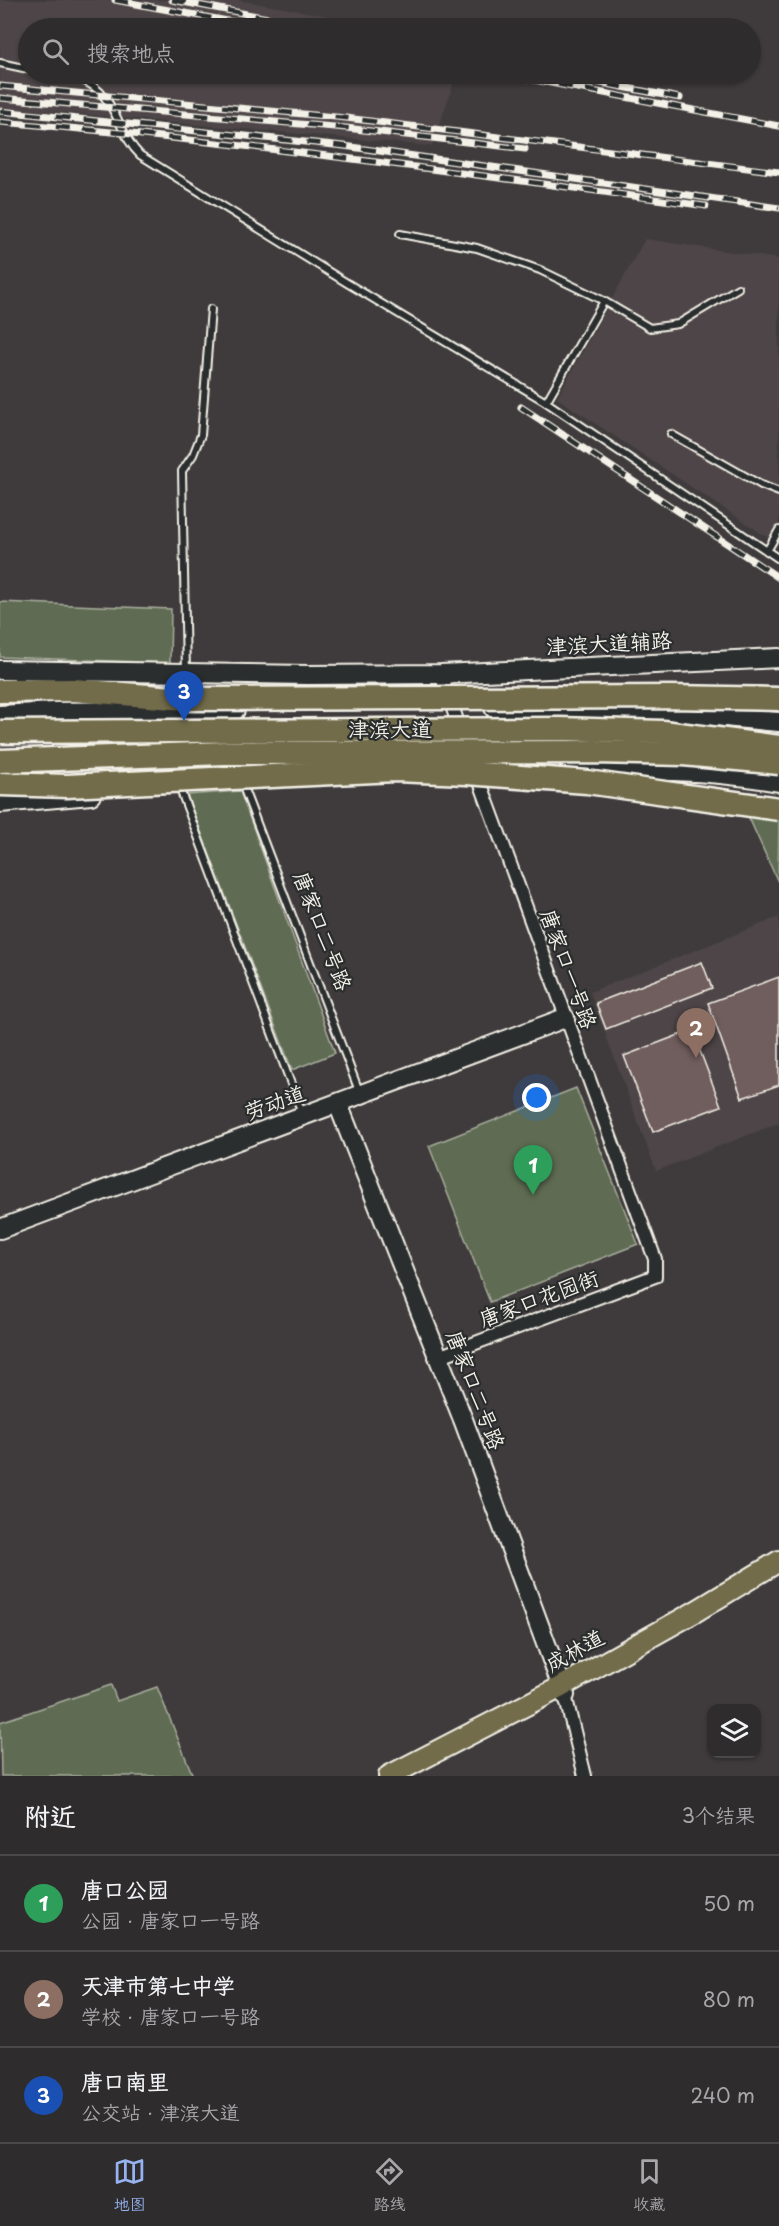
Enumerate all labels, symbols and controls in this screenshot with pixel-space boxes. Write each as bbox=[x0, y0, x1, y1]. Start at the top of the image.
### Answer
search box bbox=[18, 18, 761, 84]
icon: search bbox=[39, 35, 72, 68]
text: 搜索地点 bbox=[87, 35, 175, 68]
street label: 津滨大道辅路 bbox=[545, 623, 673, 661]
pin: 3 bbox=[164, 672, 204, 721]
street label: 津滨大道 bbox=[348, 712, 432, 744]
street label: 唐家口二号路 bbox=[286, 866, 361, 995]
street label: 唐家口一号路 bbox=[533, 904, 606, 1033]
pin: 2 bbox=[676, 1008, 716, 1058]
street label: 劳动道 bbox=[239, 1075, 309, 1127]
your location bbox=[522, 1083, 551, 1112]
pin: 1 bbox=[514, 1146, 552, 1195]
street label: 唐家口花园街 bbox=[474, 1261, 603, 1334]
street label: 唐家口二号路 bbox=[439, 1325, 514, 1454]
street label: 成林道 bbox=[539, 1620, 609, 1679]
map controls bbox=[707, 1704, 761, 1758]
button: layers bbox=[707, 1704, 761, 1758]
text: 附近 bbox=[24, 1796, 76, 1835]
text: 3个结果 bbox=[682, 1800, 755, 1830]
text: 唐口公园 bbox=[81, 1872, 169, 1905]
text: 1 bbox=[39, 1888, 48, 1918]
text: 50 m bbox=[703, 1888, 755, 1918]
text: 公园 · 唐家口一号路 bbox=[81, 1905, 260, 1935]
text: 天津市第七中学 bbox=[81, 1968, 235, 2001]
text: 2 bbox=[36, 1984, 51, 2014]
text: 80 m bbox=[703, 1984, 755, 2014]
text: 学校 · 唐家口一号路 bbox=[81, 2001, 260, 2031]
text: 唐口南里 bbox=[81, 2064, 169, 2097]
text: 3 bbox=[37, 2080, 50, 2110]
text: 240 m bbox=[690, 2080, 755, 2110]
text: 公交站 · 津滨大道 bbox=[81, 2097, 240, 2127]
tab: 地图 bbox=[113, 2155, 146, 2215]
tab: 路线 bbox=[373, 2155, 406, 2215]
tab: 收藏 bbox=[633, 2155, 666, 2215]

